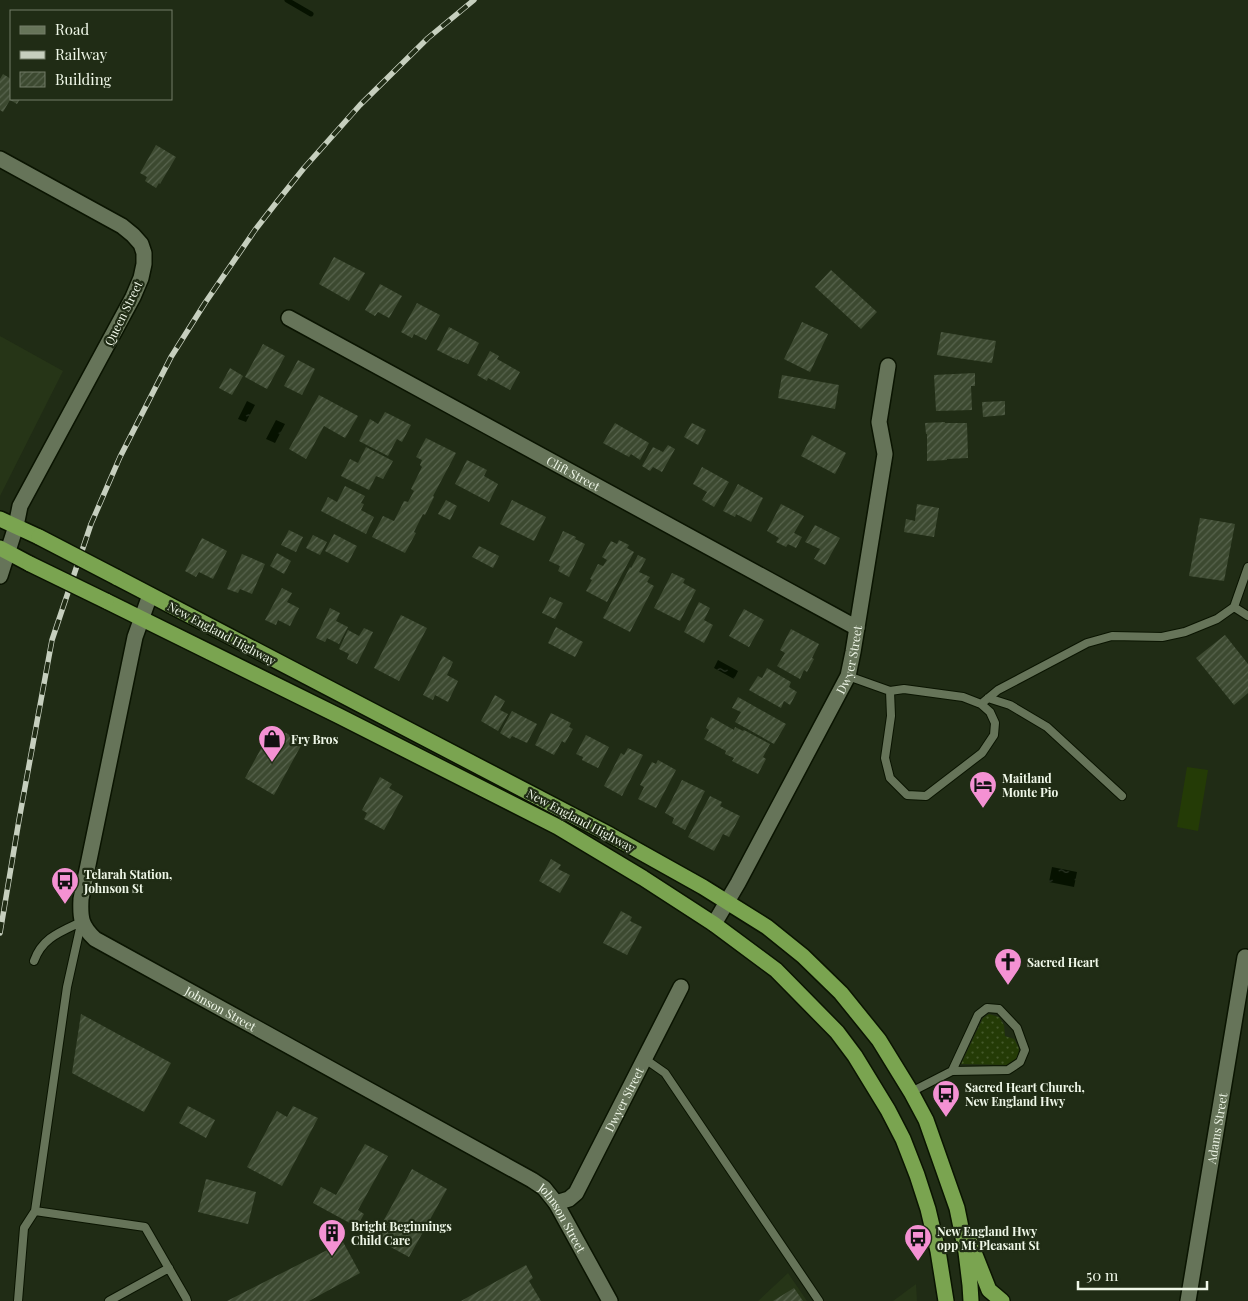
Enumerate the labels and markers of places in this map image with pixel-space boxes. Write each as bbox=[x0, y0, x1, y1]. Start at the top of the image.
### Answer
shop icon: Fry Bros bbox=[257, 724, 287, 763]
place label: Fry Bros bbox=[291, 731, 339, 747]
hotel icon: Maitland Monte Pio bbox=[968, 770, 998, 809]
place label: Maitland Monte Pio bbox=[1002, 770, 1059, 800]
bus stop icon: Telarah Station, Johnson St bbox=[50, 866, 80, 905]
place label: Telarah Station, Johnson St bbox=[83, 866, 172, 896]
church icon: Sacred Heart bbox=[993, 947, 1023, 986]
place label: Sacred Heart bbox=[1027, 954, 1100, 970]
bus stop icon: Sacred Heart Church, New England Hwy bbox=[931, 1079, 961, 1118]
place label: Sacred Heart Church, New England Hwy bbox=[965, 1079, 1085, 1109]
building icon: Bright Beginnings Child Care bbox=[317, 1218, 347, 1257]
place label: Bright Beginnings Child Care bbox=[351, 1218, 452, 1248]
bus stop icon: New England Hwy opp Mt Pleasant St bbox=[903, 1223, 933, 1262]
place label: New England Hwy opp Mt Pleasant St bbox=[937, 1223, 1040, 1253]

